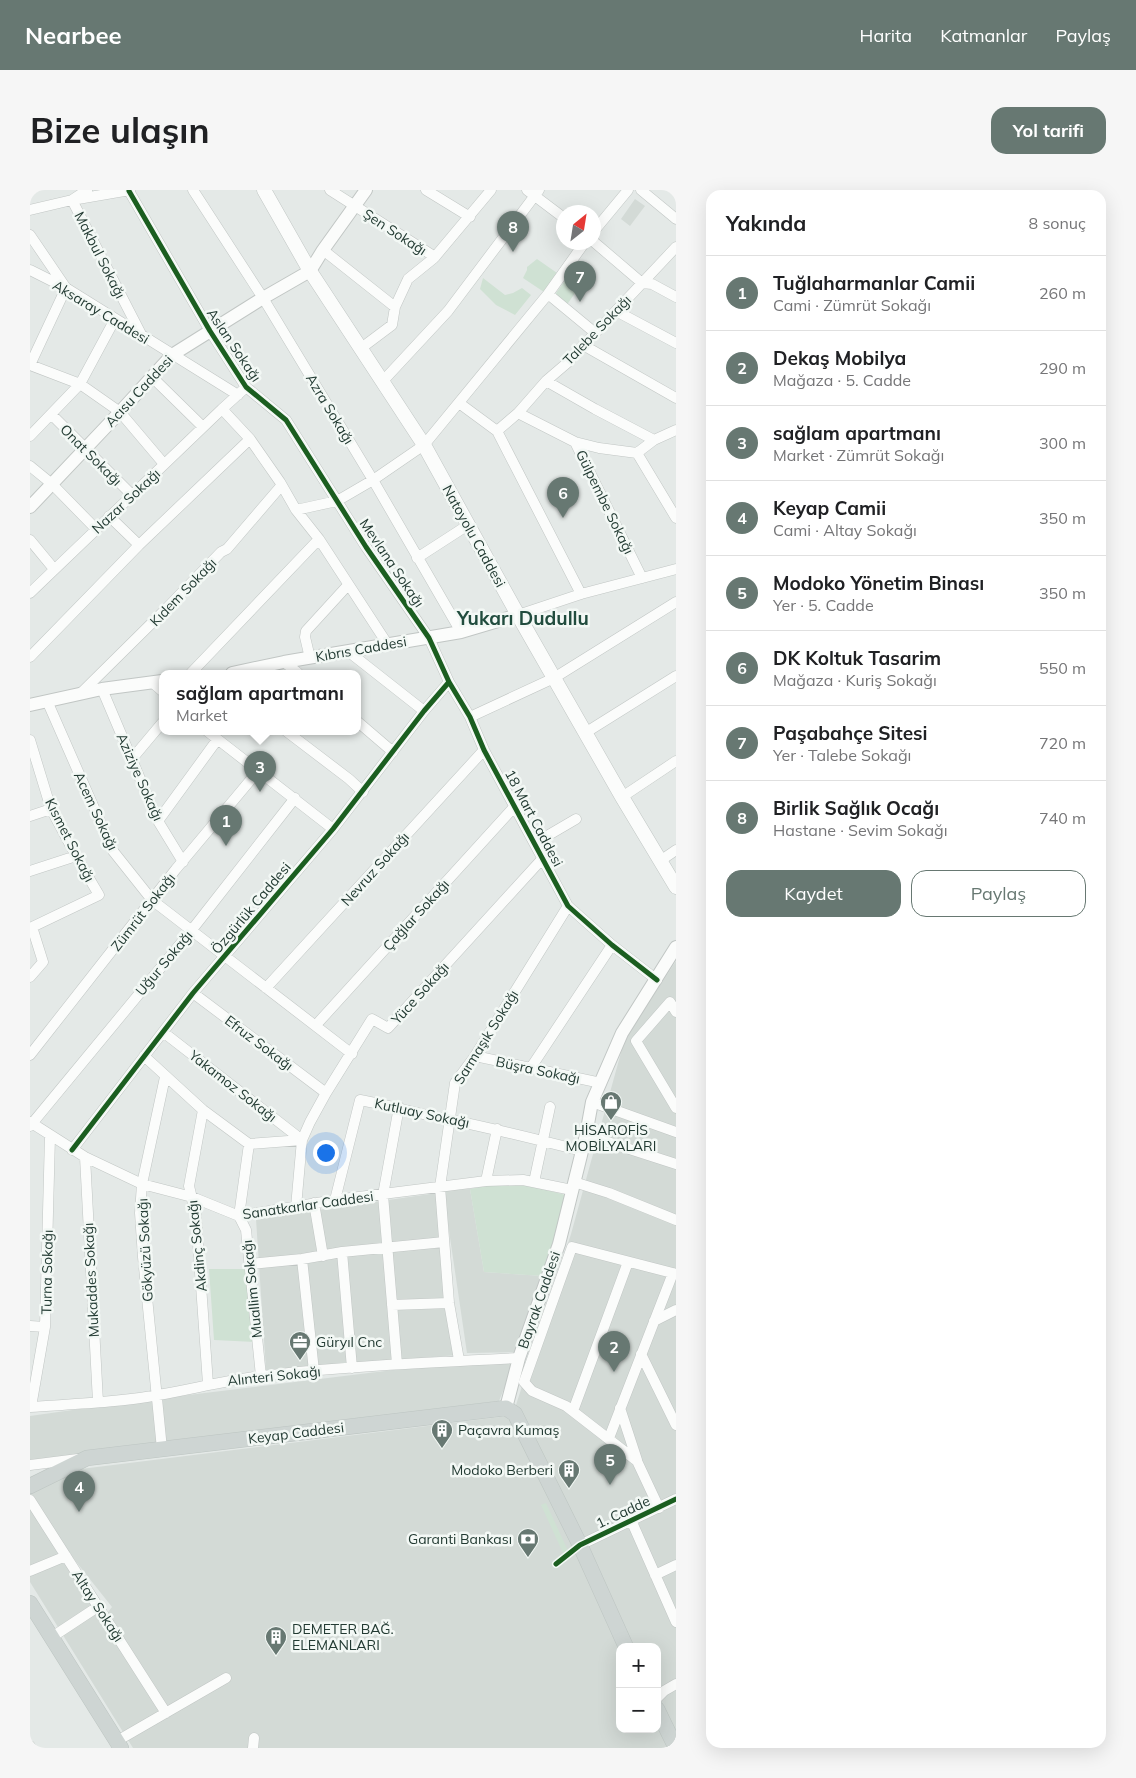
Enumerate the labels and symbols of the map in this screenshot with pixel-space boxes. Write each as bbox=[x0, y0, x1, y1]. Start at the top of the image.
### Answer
street label: Şen Sokağı bbox=[360, 205, 430, 259]
north arrow bbox=[556, 205, 601, 250]
street label: Makbul Sokağı bbox=[70, 209, 130, 301]
pin: 8 bbox=[497, 211, 529, 252]
pin: 7 bbox=[564, 261, 596, 302]
street label: Aksaray Caddesi bbox=[49, 276, 153, 348]
street label: Talebe Sokağı bbox=[559, 291, 635, 369]
street label: Aslan Sokağı bbox=[203, 305, 265, 385]
street label: Acısu Caddesi bbox=[101, 351, 177, 431]
street label: Azra Sokağı bbox=[302, 371, 358, 447]
street label: Onat Sokağı bbox=[56, 420, 126, 490]
street label: Gülpembe Sokağı bbox=[572, 447, 638, 557]
street label: Nazar Sokağı bbox=[88, 465, 164, 537]
pin: 6 bbox=[547, 477, 579, 518]
street label: Natoyolu Caddesi bbox=[438, 482, 510, 590]
street label: Mevlana Sokağı bbox=[356, 515, 428, 611]
street label: Kıdem Sokağı bbox=[146, 554, 220, 630]
district label: Yukarı Dudullu bbox=[456, 606, 589, 630]
street label: Kıbrıs Caddesi bbox=[314, 632, 408, 666]
street label: Aziziye Sokağı bbox=[113, 730, 167, 824]
pin: 3 bbox=[244, 751, 276, 792]
street label: 18 Mart Caddesi bbox=[501, 766, 567, 870]
street label: Acem Sokağı bbox=[70, 769, 122, 853]
street label: Kısmet Sokağı bbox=[41, 795, 99, 885]
pin: 1 bbox=[210, 805, 242, 846]
street label: Nevruz Sokağı bbox=[337, 828, 413, 910]
street label: Özgürlük Caddesi bbox=[207, 858, 295, 958]
street label: Zümrüt Sokağı bbox=[107, 869, 179, 955]
street label: Çağlar Sokağı bbox=[379, 875, 453, 955]
street label: Uğur Sokağı bbox=[132, 927, 196, 999]
street label: Yüce Sokağı bbox=[387, 958, 453, 1029]
street label: Sarmaşık Sokağı bbox=[450, 986, 522, 1088]
street label: Efruz Sokağı bbox=[221, 1011, 297, 1075]
street label: Yakamoz Sokağı bbox=[185, 1046, 281, 1126]
street label: Büşra Sokağı bbox=[494, 1052, 582, 1088]
shop icon: HİSAROFİS MOBİLYALARI bbox=[599, 1090, 623, 1121]
street label: Kutluay Sokağı bbox=[373, 1094, 471, 1132]
place label: HİSAROFİS MOBİLYALARI bbox=[566, 1121, 656, 1155]
your location bbox=[313, 1140, 339, 1166]
street label: Sanatkarlar Caddesi bbox=[241, 1187, 375, 1223]
street label: Gökyüzü Sokağı bbox=[133, 1198, 157, 1302]
street label: Akdinç Sokağı bbox=[183, 1199, 211, 1293]
street label: Mukaddes Sokağı bbox=[79, 1222, 103, 1338]
street label: Turna Sokağı bbox=[37, 1229, 57, 1315]
street label: Muallim Sokağı bbox=[238, 1239, 266, 1339]
street label: Bayrak Caddesi bbox=[514, 1249, 564, 1351]
office icon: Güryıl Cnc bbox=[288, 1330, 312, 1361]
pin: 2 bbox=[598, 1331, 630, 1372]
place label: Güryıl Cnc bbox=[316, 1333, 382, 1351]
street label: Alınteri Sokağı bbox=[226, 1362, 322, 1390]
street label: Keyap Caddesi bbox=[247, 1418, 345, 1448]
building icon: Paçavra Kumaş bbox=[430, 1418, 454, 1449]
place label: Paçavra Kumaş bbox=[458, 1421, 559, 1439]
pin: 5 bbox=[594, 1444, 626, 1485]
building icon: Modoko Berberi bbox=[557, 1458, 581, 1489]
place label: Modoko Berberi bbox=[451, 1461, 553, 1479]
pin: 4 bbox=[63, 1471, 95, 1512]
street label: 1. Cadde bbox=[593, 1492, 653, 1532]
bank icon: Garanti Bankası bbox=[516, 1527, 540, 1558]
place label: Garanti Bankası bbox=[408, 1530, 512, 1548]
street label: Altay Sokağı bbox=[68, 1567, 128, 1645]
place label: DEMETER BAĞ. ELEMANLARI bbox=[292, 1620, 394, 1654]
building icon: DEMETER BAĞ. ELEMANLARI bbox=[264, 1625, 288, 1656]

